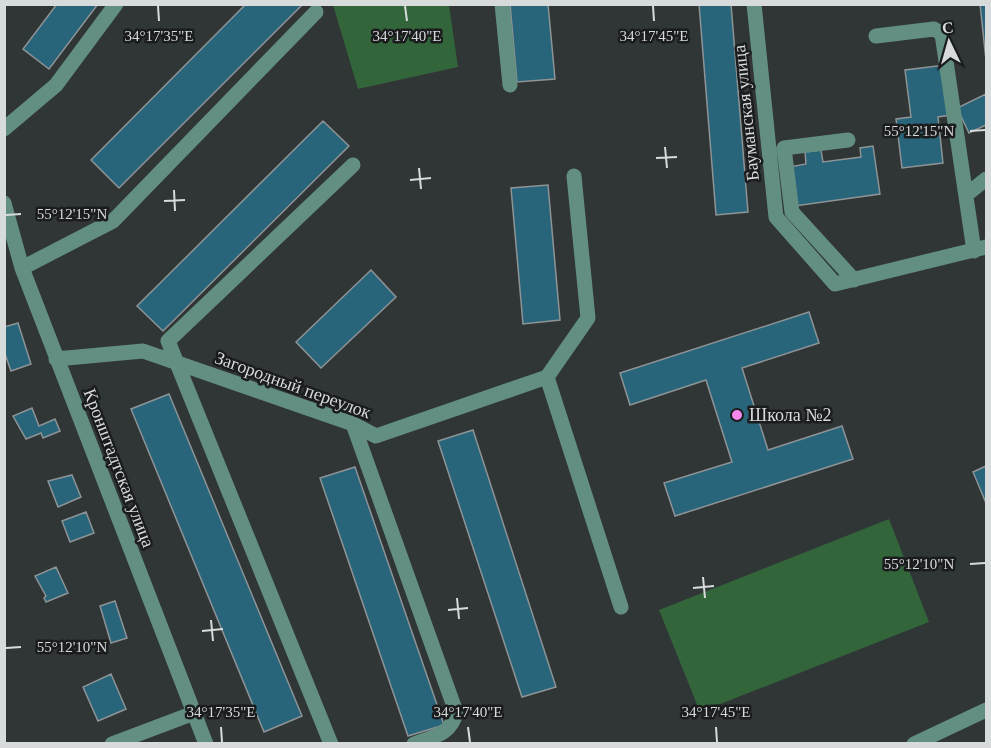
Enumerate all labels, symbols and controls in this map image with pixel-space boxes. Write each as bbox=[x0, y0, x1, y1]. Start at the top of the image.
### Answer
north arrow bbox=[919, 12, 979, 72]
text: С bbox=[941, 19, 954, 37]
text: 34°17'35"E bbox=[125, 28, 194, 44]
text: 34°17'40"E bbox=[373, 28, 442, 44]
text: 34°17'45"E bbox=[620, 28, 689, 44]
street label: Бауманская улица bbox=[729, 44, 763, 182]
text: 55°12'15"N bbox=[884, 123, 954, 139]
text: 55°12'15"N bbox=[37, 206, 107, 222]
street label: Загородный переулок bbox=[212, 347, 374, 423]
street label: Кронштадтская улица bbox=[79, 386, 159, 550]
place label: Школа №2 bbox=[749, 405, 831, 425]
marker: Школа №2 bbox=[730, 408, 744, 422]
text: 55°12'10"N bbox=[884, 556, 954, 572]
text: 55°12'10"N bbox=[37, 639, 107, 655]
text: 34°17'35"E bbox=[187, 704, 256, 720]
text: 34°17'40"E bbox=[434, 704, 503, 720]
text: 34°17'45"E bbox=[682, 704, 751, 720]

